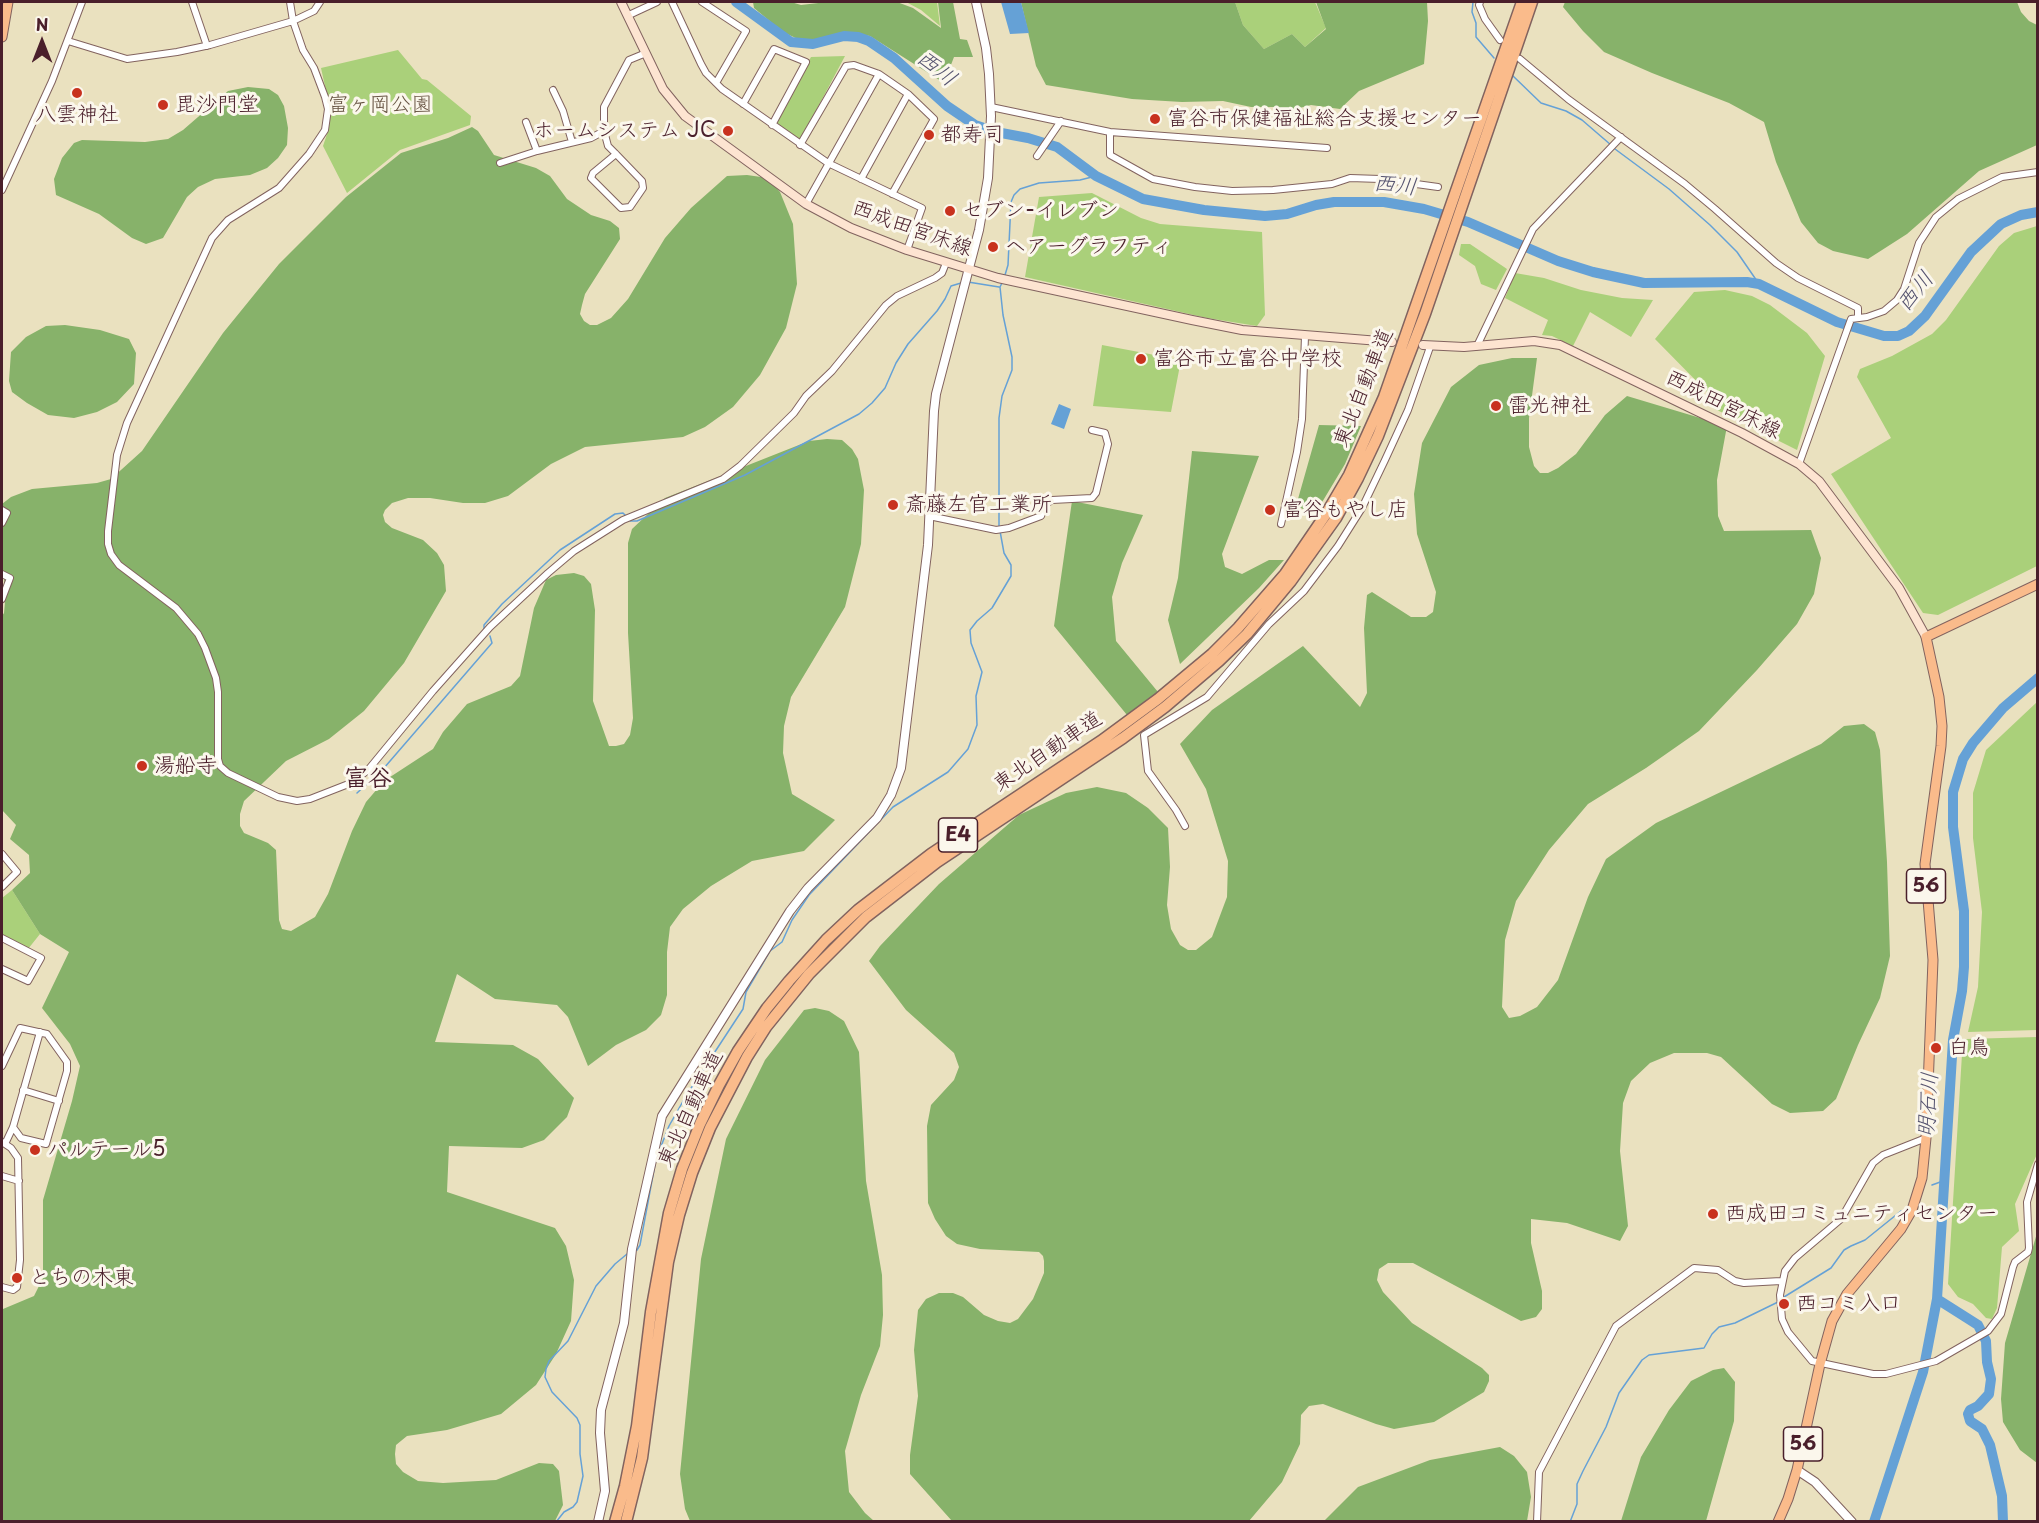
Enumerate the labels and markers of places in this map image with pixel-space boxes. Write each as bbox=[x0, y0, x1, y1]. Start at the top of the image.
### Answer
marker: 八雲神社 bbox=[70, 86, 84, 100]
place label: 毘沙門堂 bbox=[175, 92, 259, 118]
marker: 毘沙門堂 bbox=[156, 98, 170, 112]
place label: 八雲神社 bbox=[35, 102, 119, 128]
place label: 富谷市保健福祉総合支援センター bbox=[1167, 106, 1482, 132]
marker: 富谷市保健福祉総合支援センター bbox=[1148, 112, 1162, 126]
place label: ホームシステム JC bbox=[533, 118, 716, 144]
place label: 都寿司 bbox=[941, 122, 1004, 148]
marker: ホームシステム JC bbox=[721, 124, 735, 138]
marker: 都寿司 bbox=[922, 128, 936, 142]
place label: セブン-イレブン bbox=[962, 198, 1119, 224]
marker: セブン-イレブン bbox=[943, 204, 957, 218]
place label: ヘアーグラフティ bbox=[1005, 234, 1172, 260]
marker: ヘアーグラフティ bbox=[986, 240, 1000, 254]
place label: 富谷市立富谷中学校 bbox=[1153, 346, 1342, 372]
marker: 富谷市立富谷中学校 bbox=[1134, 352, 1148, 366]
place label: 雷光神社 bbox=[1508, 393, 1592, 419]
marker: 雷光神社 bbox=[1489, 399, 1503, 413]
place label: 斎藤左官工業所 bbox=[905, 492, 1052, 518]
place label: 富谷もやし店 bbox=[1282, 497, 1408, 523]
marker: 斎藤左官工業所 bbox=[886, 498, 900, 512]
marker: 富谷もやし店 bbox=[1263, 503, 1277, 517]
place label: 湯船寺 bbox=[154, 753, 217, 779]
marker: 湯船寺 bbox=[135, 759, 149, 773]
place label: 白鳥 bbox=[1948, 1035, 1990, 1061]
marker: 白鳥 bbox=[1929, 1041, 1943, 1055]
place label: パルテール5 bbox=[47, 1137, 166, 1163]
marker: パルテール5 bbox=[28, 1143, 42, 1157]
place label: 西成田コミュニティセンター bbox=[1725, 1201, 1998, 1227]
marker: 西成田コミュニティセンター bbox=[1706, 1207, 1720, 1221]
place label: とちの木東 bbox=[29, 1265, 134, 1291]
marker: とちの木東 bbox=[10, 1271, 24, 1285]
place label: 西コミ入口 bbox=[1796, 1291, 1901, 1317]
marker: 西コミ入口 bbox=[1777, 1297, 1791, 1311]

